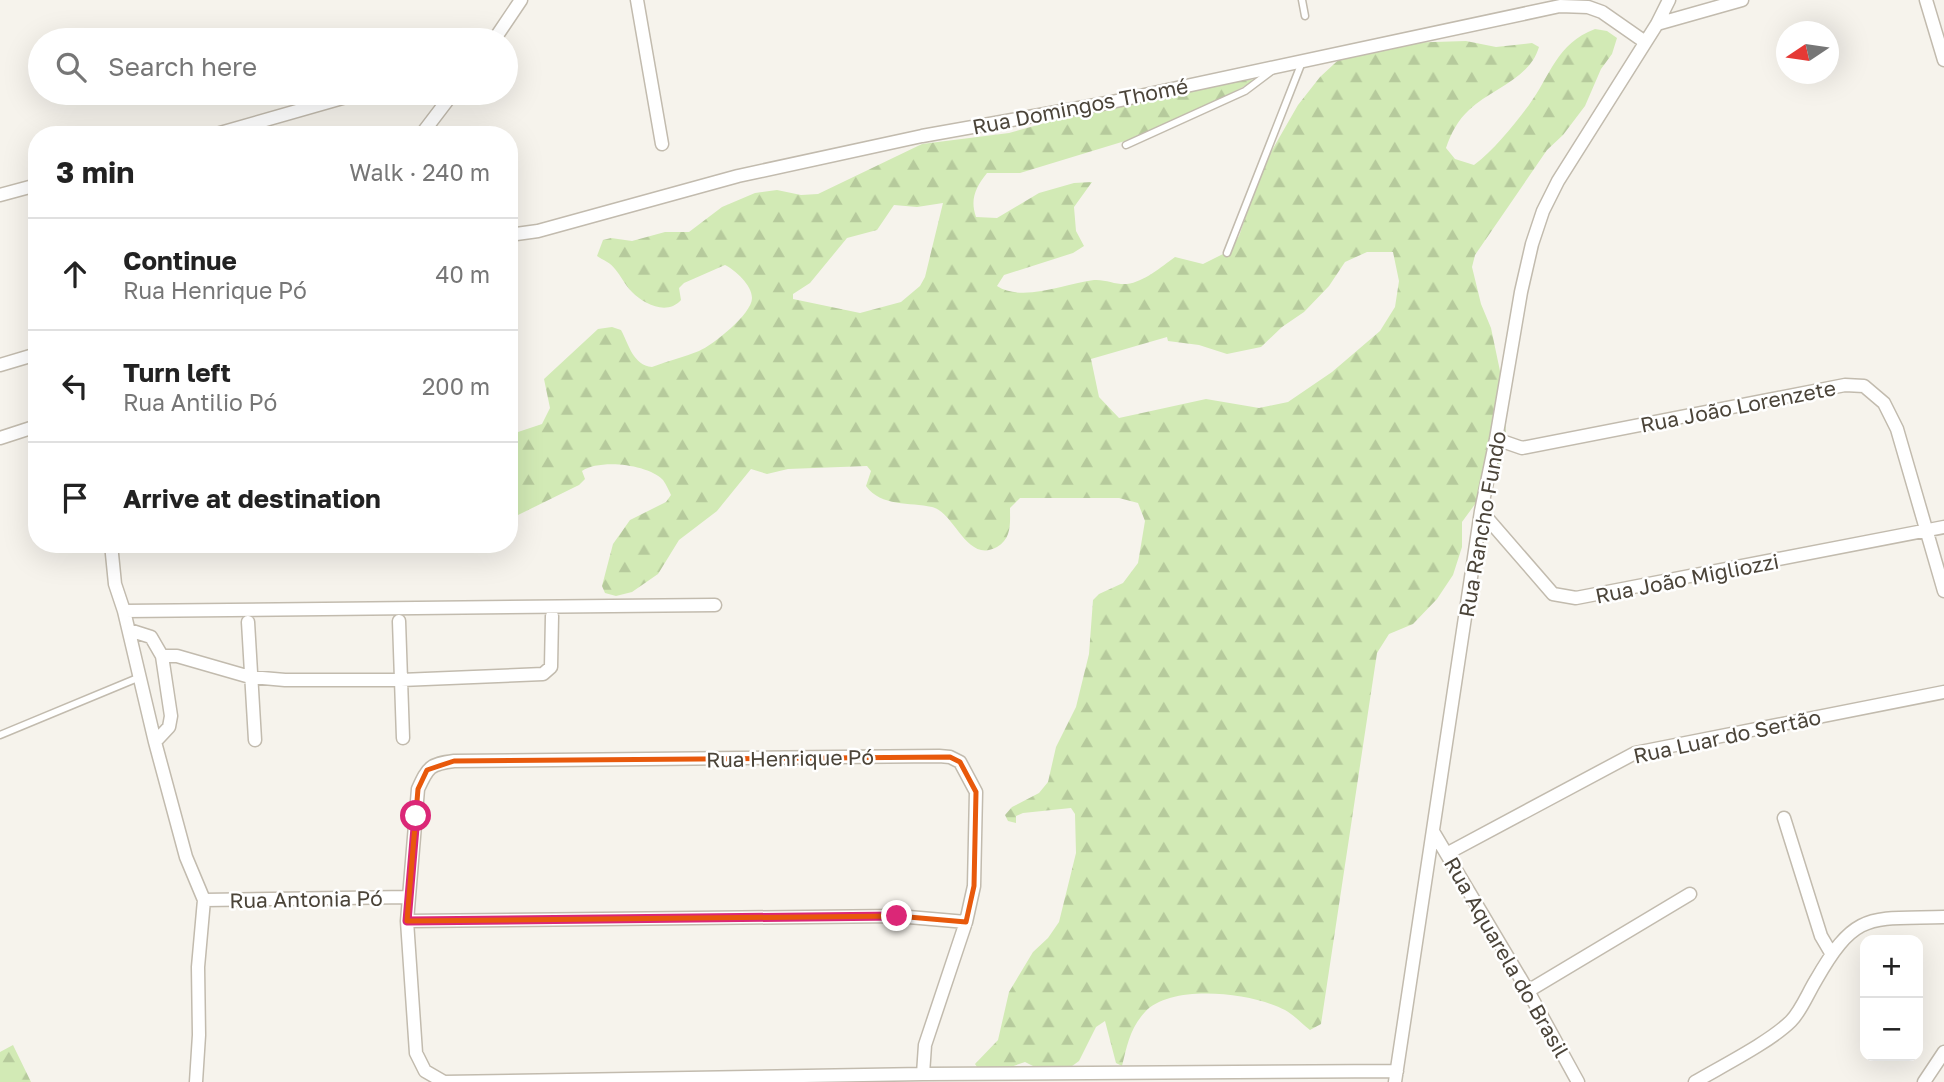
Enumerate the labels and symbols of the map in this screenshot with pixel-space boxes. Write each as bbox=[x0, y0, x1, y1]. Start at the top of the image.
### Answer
north arrow bbox=[1776, 21, 1839, 84]
street label: Rua Domingos Thomé bbox=[970, 72, 1190, 140]
street label: Rua João Lorenzete bbox=[1638, 374, 1838, 438]
street label: Rua Rancho Fundo bbox=[1453, 429, 1511, 619]
street label: Rua João Migliozzi bbox=[1593, 547, 1781, 609]
street label: Rua Luar do Sertão bbox=[1631, 703, 1823, 769]
street label: Rua Henrique Pó bbox=[706, 744, 874, 772]
route start bbox=[400, 800, 431, 831]
street label: Rua Aquarela do Brasil bbox=[1439, 852, 1575, 1062]
street label: Rua Antonia Pó bbox=[229, 885, 383, 913]
route end bbox=[881, 900, 912, 931]

